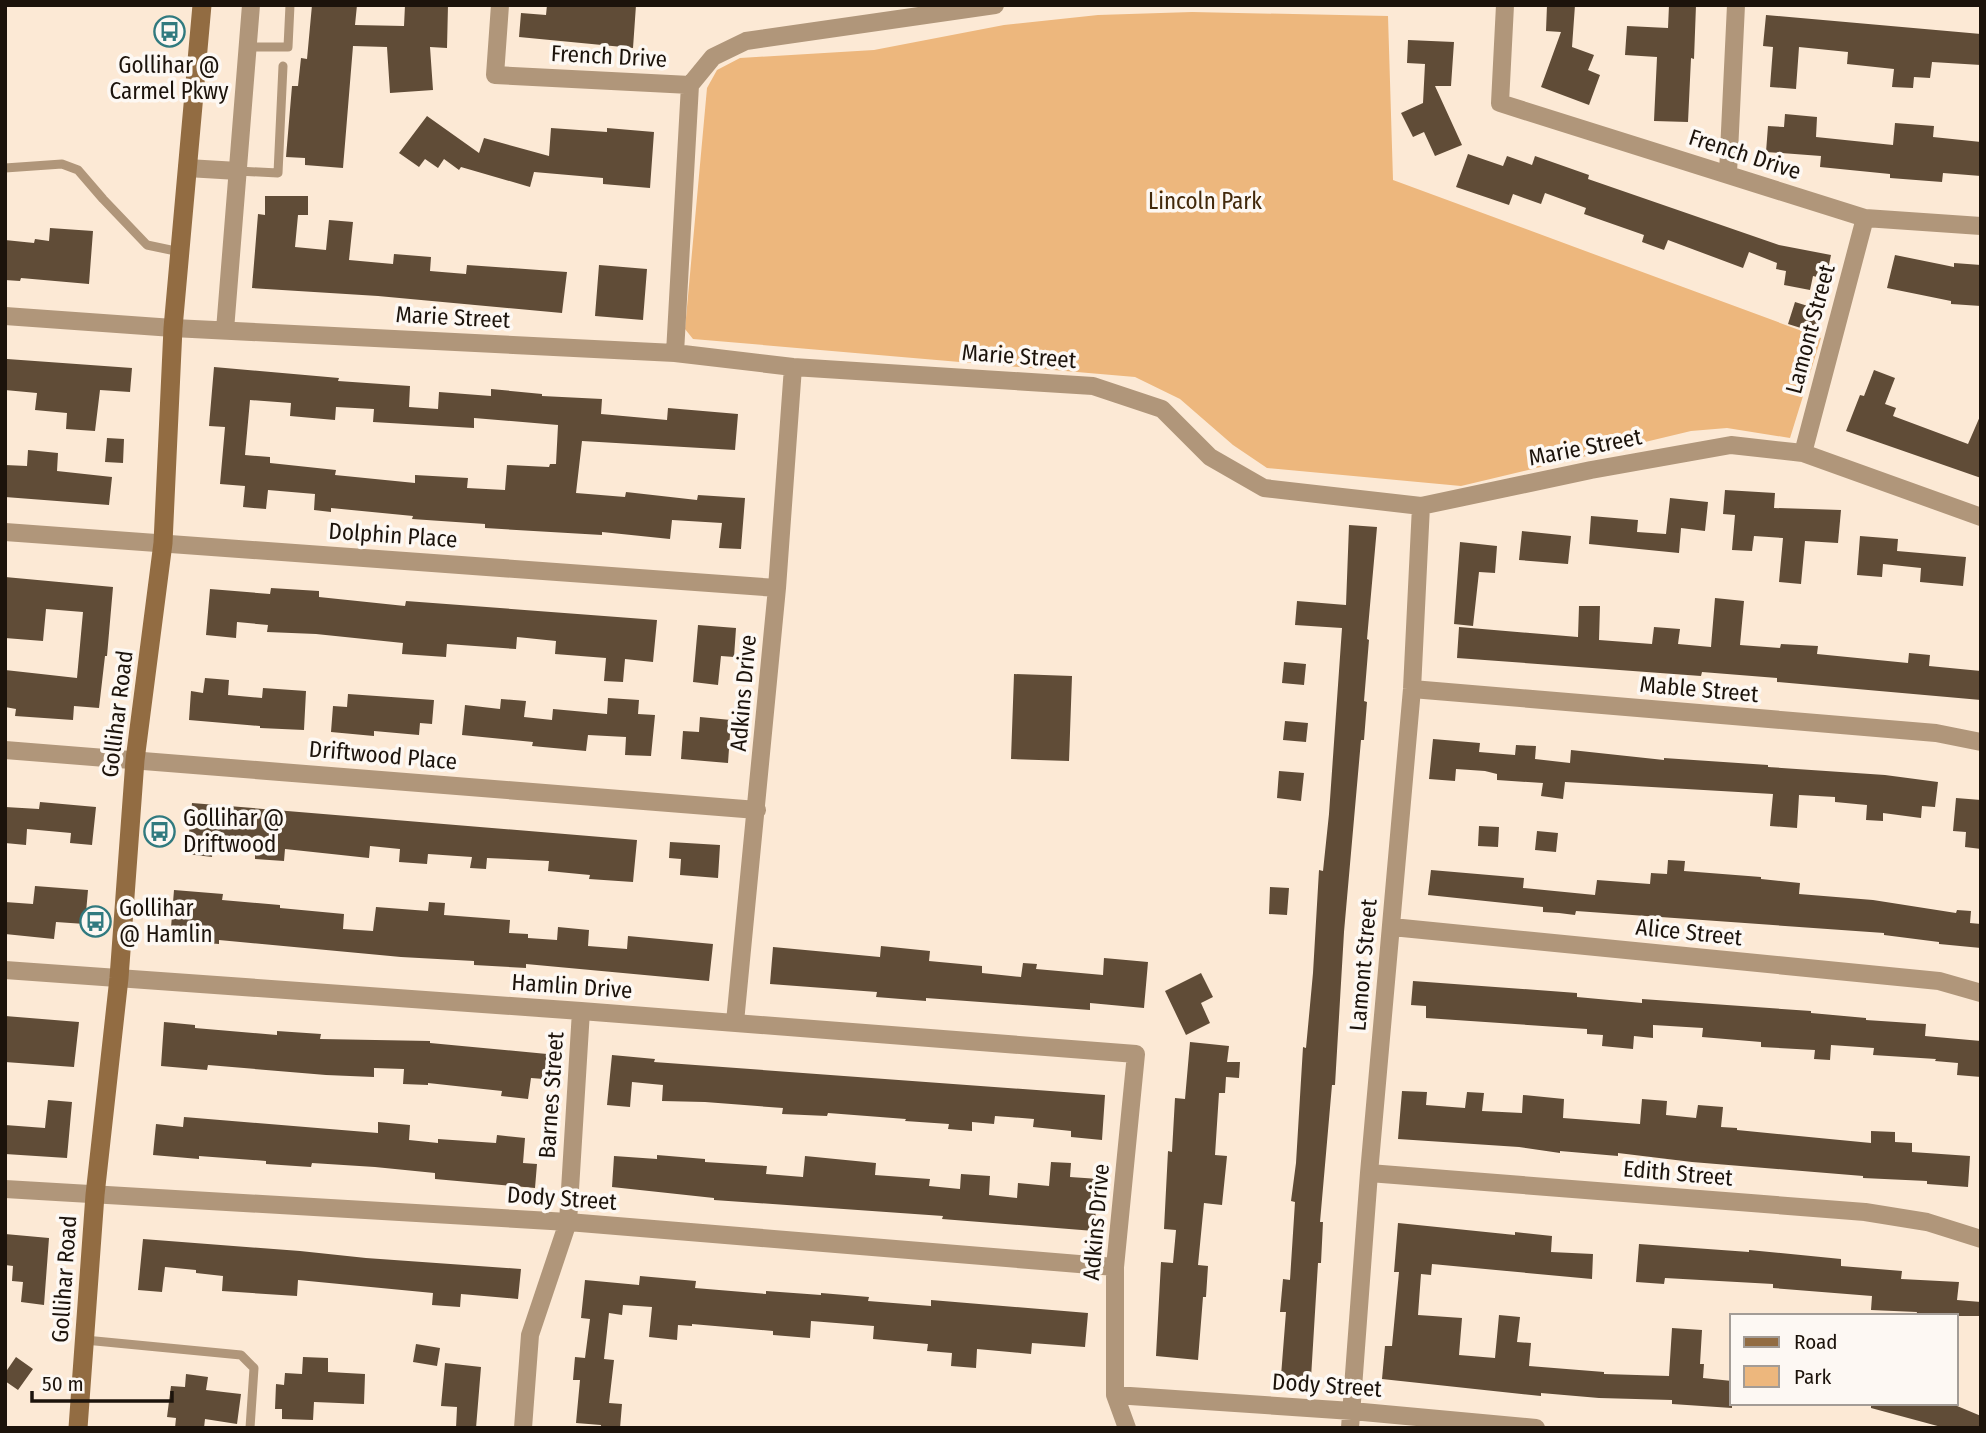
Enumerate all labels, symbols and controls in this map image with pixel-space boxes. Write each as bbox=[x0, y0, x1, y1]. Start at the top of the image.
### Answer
bus stop icon: Gollihar @ Carmel Pkwy bbox=[152, 14, 186, 48]
street label: French Drive bbox=[550, 39, 668, 73]
place label: Gollihar @ Carmel Pkwy bbox=[110, 51, 229, 105]
street label: French Drive bbox=[1685, 123, 1805, 185]
park label: Lincoln Park bbox=[1148, 187, 1262, 215]
street label: Lamont Street bbox=[1779, 261, 1841, 397]
street label: Marie Street bbox=[395, 300, 512, 334]
street label: Marie Street bbox=[961, 338, 1078, 374]
street label: Marie Street bbox=[1526, 422, 1644, 472]
street label: Dolphin Place bbox=[328, 517, 458, 553]
street label: Adkins Drive bbox=[724, 634, 762, 752]
street label: Gollihar Road bbox=[95, 649, 139, 779]
street label: Mable Street bbox=[1638, 670, 1760, 708]
street label: Driftwood Place bbox=[308, 735, 458, 775]
place label: Gollihar @ Driftwood bbox=[183, 804, 284, 858]
bus stop icon: Gollihar @ Driftwood bbox=[143, 814, 177, 848]
place label: Gollihar @ Hamlin bbox=[119, 894, 213, 948]
street label: Lamont Street bbox=[1343, 897, 1383, 1032]
bus stop icon: Gollihar @ Hamlin bbox=[79, 904, 113, 938]
street label: Alice Street bbox=[1634, 912, 1744, 952]
street label: Hamlin Drive bbox=[511, 968, 633, 1004]
street label: Barnes Street bbox=[533, 1030, 569, 1159]
street label: Edith Street bbox=[1622, 1154, 1735, 1192]
street label: Adkins Drive bbox=[1077, 1163, 1115, 1281]
street label: Dody Street bbox=[506, 1180, 618, 1216]
street label: Gollihar Road bbox=[46, 1214, 82, 1344]
legend bbox=[1730, 1314, 1958, 1405]
text: Road bbox=[1794, 1329, 1838, 1355]
scale bar bbox=[32, 1360, 172, 1404]
text: Park bbox=[1794, 1364, 1832, 1390]
street label: Dody Street bbox=[1271, 1367, 1383, 1403]
text: 50 m bbox=[42, 1371, 84, 1397]

